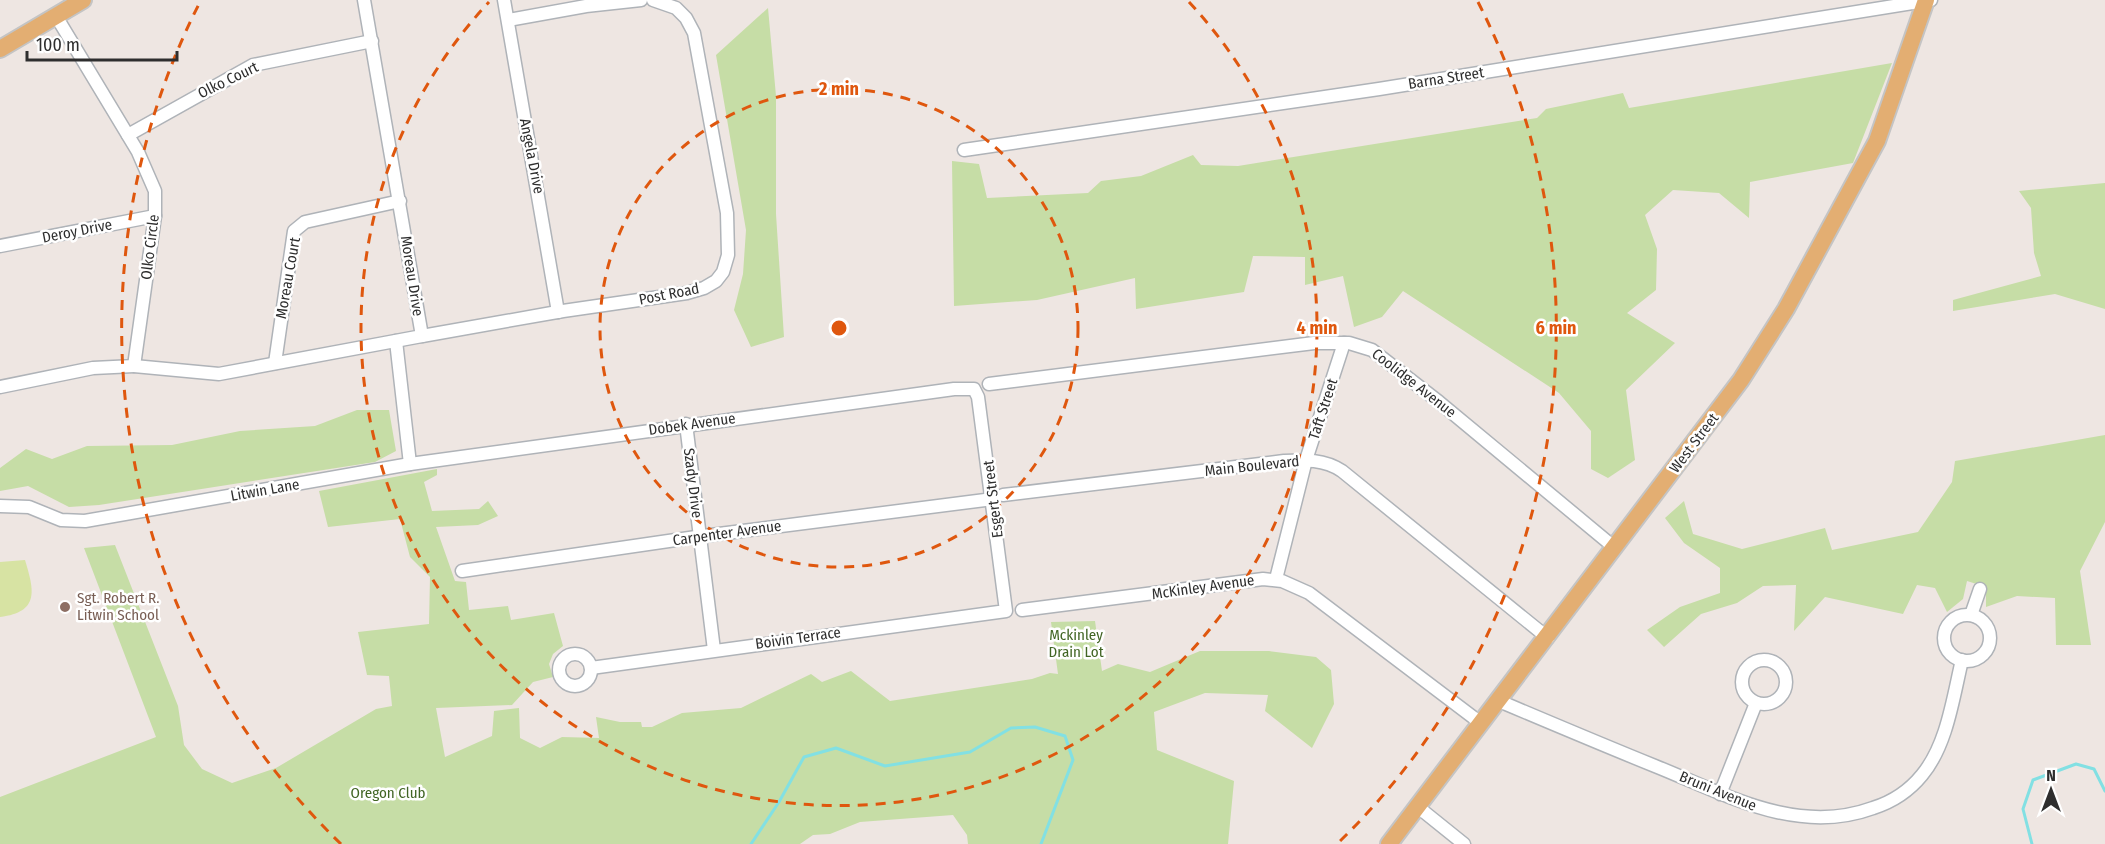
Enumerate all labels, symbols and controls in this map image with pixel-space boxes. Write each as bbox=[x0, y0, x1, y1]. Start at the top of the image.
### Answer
scale bar bbox=[27, 24, 177, 62]
text: 100 m bbox=[36, 34, 80, 56]
street label: Olko Court bbox=[195, 58, 261, 102]
street label: Barna Street bbox=[1407, 63, 1485, 93]
text: 2 min bbox=[818, 78, 859, 100]
street label: Angela Drive bbox=[516, 117, 548, 195]
street label: Olko Circle bbox=[137, 213, 163, 281]
street label: Deroy Drive bbox=[41, 215, 113, 247]
street label: Moreau Drive bbox=[397, 235, 427, 317]
street label: Moreau Court bbox=[272, 236, 304, 320]
street label: Post Road bbox=[637, 279, 701, 309]
text: 4 min bbox=[1297, 317, 1337, 339]
text: 6 min bbox=[1536, 317, 1577, 339]
centre of rings bbox=[829, 318, 849, 338]
street label: Coolidge Avenue bbox=[1368, 345, 1460, 421]
street label: Taft Street bbox=[1305, 376, 1341, 442]
street label: Dobek Avenue bbox=[647, 409, 737, 439]
street label: West Street bbox=[1666, 409, 1722, 476]
street label: Szady Drive bbox=[680, 447, 706, 519]
street label: Main Boulevard bbox=[1204, 452, 1300, 480]
street label: Esgert Street bbox=[979, 459, 1007, 539]
street label: Litwin Lane bbox=[229, 475, 301, 505]
street label: Carpenter Avenue bbox=[672, 516, 782, 550]
street label: McKinley Avenue bbox=[1151, 571, 1255, 603]
place label: Sgt. Robert R. Litwin School bbox=[77, 589, 159, 624]
marker: Sgt. Robert R. Litwin School bbox=[58, 600, 72, 614]
street label: Boivin Terrace bbox=[754, 623, 842, 653]
park label: Mckinley Drain Lot bbox=[1048, 626, 1104, 661]
north arrow bbox=[2021, 760, 2081, 820]
text: N bbox=[2046, 766, 2056, 785]
street label: Bruni Avenue bbox=[1677, 767, 1759, 815]
park label: Oregon Club bbox=[350, 784, 426, 802]

